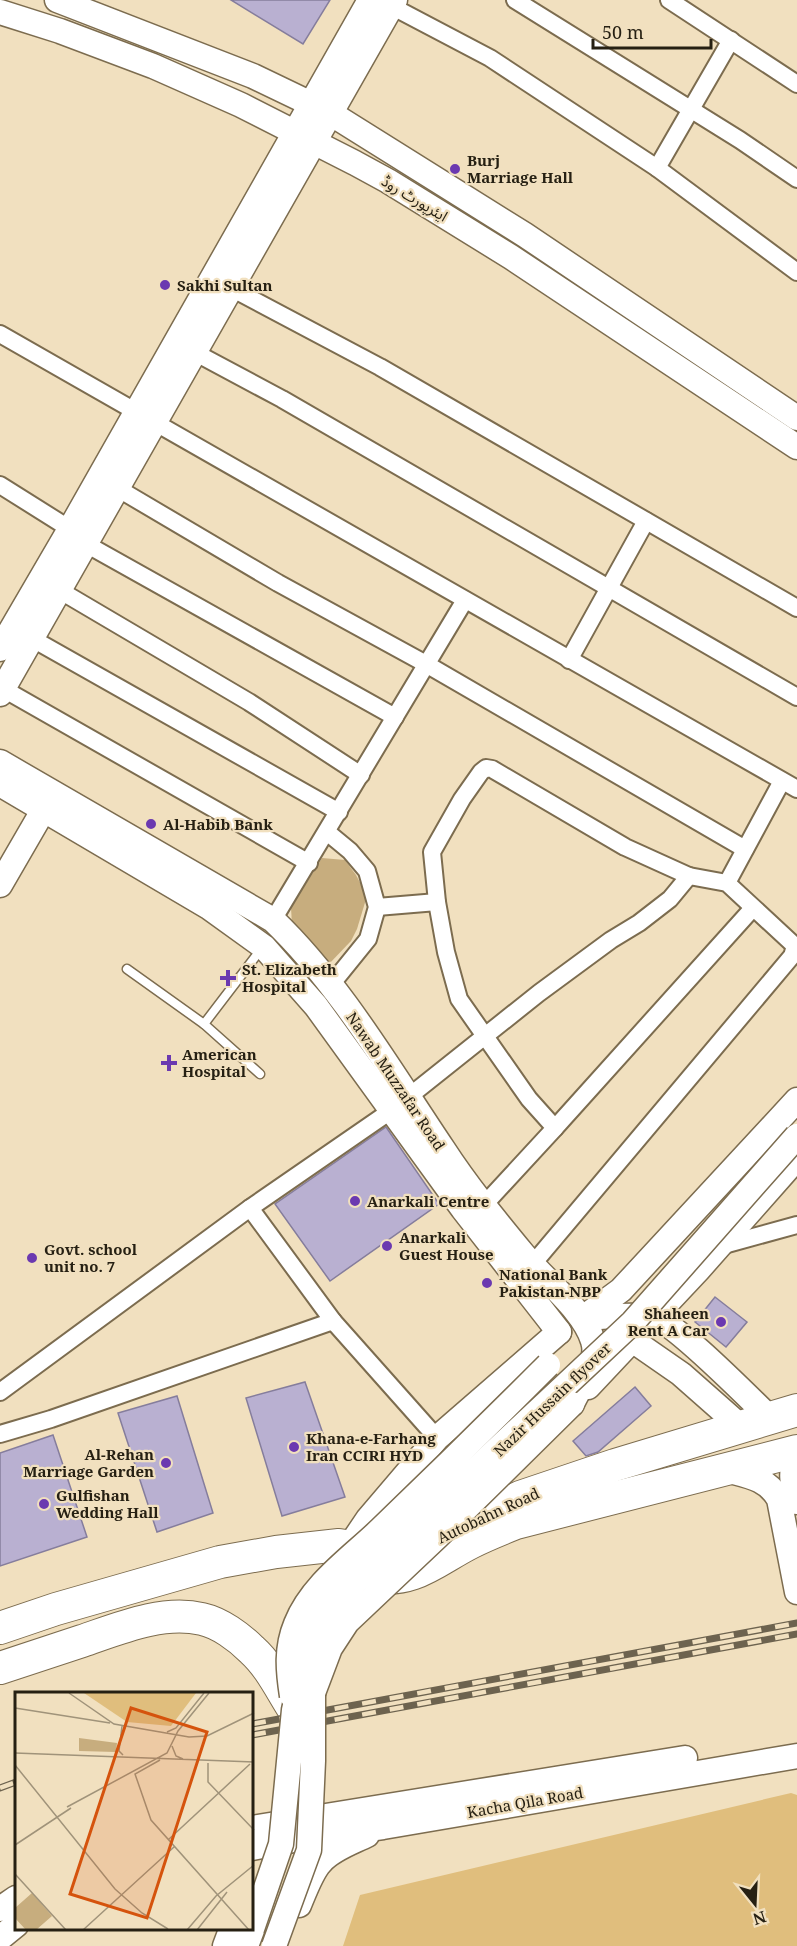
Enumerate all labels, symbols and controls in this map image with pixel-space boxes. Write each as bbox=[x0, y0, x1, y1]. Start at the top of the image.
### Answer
scale bar bbox=[593, 12, 712, 50]
text: 50 m bbox=[602, 20, 644, 44]
place label: Burj Marriage Hall bbox=[467, 150, 574, 187]
marker: Burj Marriage Hall bbox=[448, 162, 462, 176]
street label: ایئرپورٹ روڈ bbox=[378, 170, 452, 227]
place label: Sakhi Sultan bbox=[177, 275, 272, 295]
marker: Sakhi Sultan bbox=[158, 278, 172, 292]
place label: Al-Habib Bank bbox=[163, 814, 273, 834]
marker: Al-Habib Bank bbox=[144, 817, 158, 831]
place label: St. Elizabeth Hospital bbox=[242, 959, 337, 996]
marker: St. Elizabeth Hospital bbox=[219, 969, 237, 987]
street label: Nawab Muzzafar Road bbox=[342, 1008, 450, 1154]
place label: American Hospital bbox=[182, 1044, 257, 1081]
marker: American Hospital bbox=[160, 1054, 178, 1072]
place label: Anarkali Centre bbox=[367, 1191, 489, 1211]
marker: Anarkali Centre bbox=[348, 1194, 362, 1208]
place label: Anarkali Guest House bbox=[399, 1227, 494, 1264]
place label: Govt. school unit no. 7 bbox=[44, 1239, 138, 1276]
marker: Anarkali Guest House bbox=[380, 1239, 394, 1253]
marker: Govt. school unit no. 7 bbox=[25, 1251, 39, 1265]
place label: National Bank Pakistan-NBP bbox=[499, 1264, 608, 1301]
marker: National Bank Pakistan-NBP bbox=[480, 1276, 494, 1290]
place label: Shaheen Rent A Car bbox=[628, 1303, 709, 1340]
marker: Shaheen Rent A Car bbox=[714, 1315, 728, 1329]
street label: Nazir Hussain flyover bbox=[489, 1338, 615, 1460]
place label: Khana-e-Farhang Iran CCIRI HYD bbox=[306, 1428, 436, 1465]
marker: Khana-e-Farhang Iran CCIRI HYD bbox=[287, 1440, 301, 1454]
place label: Al-Rehan Marriage Garden bbox=[23, 1444, 154, 1481]
marker: Al-Rehan Marriage Garden bbox=[159, 1456, 173, 1470]
street label: Autobahn Road bbox=[434, 1483, 542, 1547]
place label: Gulfishan Wedding Hall bbox=[56, 1485, 159, 1522]
marker: Gulfishan Wedding Hall bbox=[37, 1497, 51, 1511]
inset map bbox=[15, 1692, 254, 1931]
street label: Kacha Qila Road bbox=[466, 1782, 584, 1822]
north arrow bbox=[725, 1874, 785, 1934]
text: N bbox=[750, 1906, 769, 1931]

